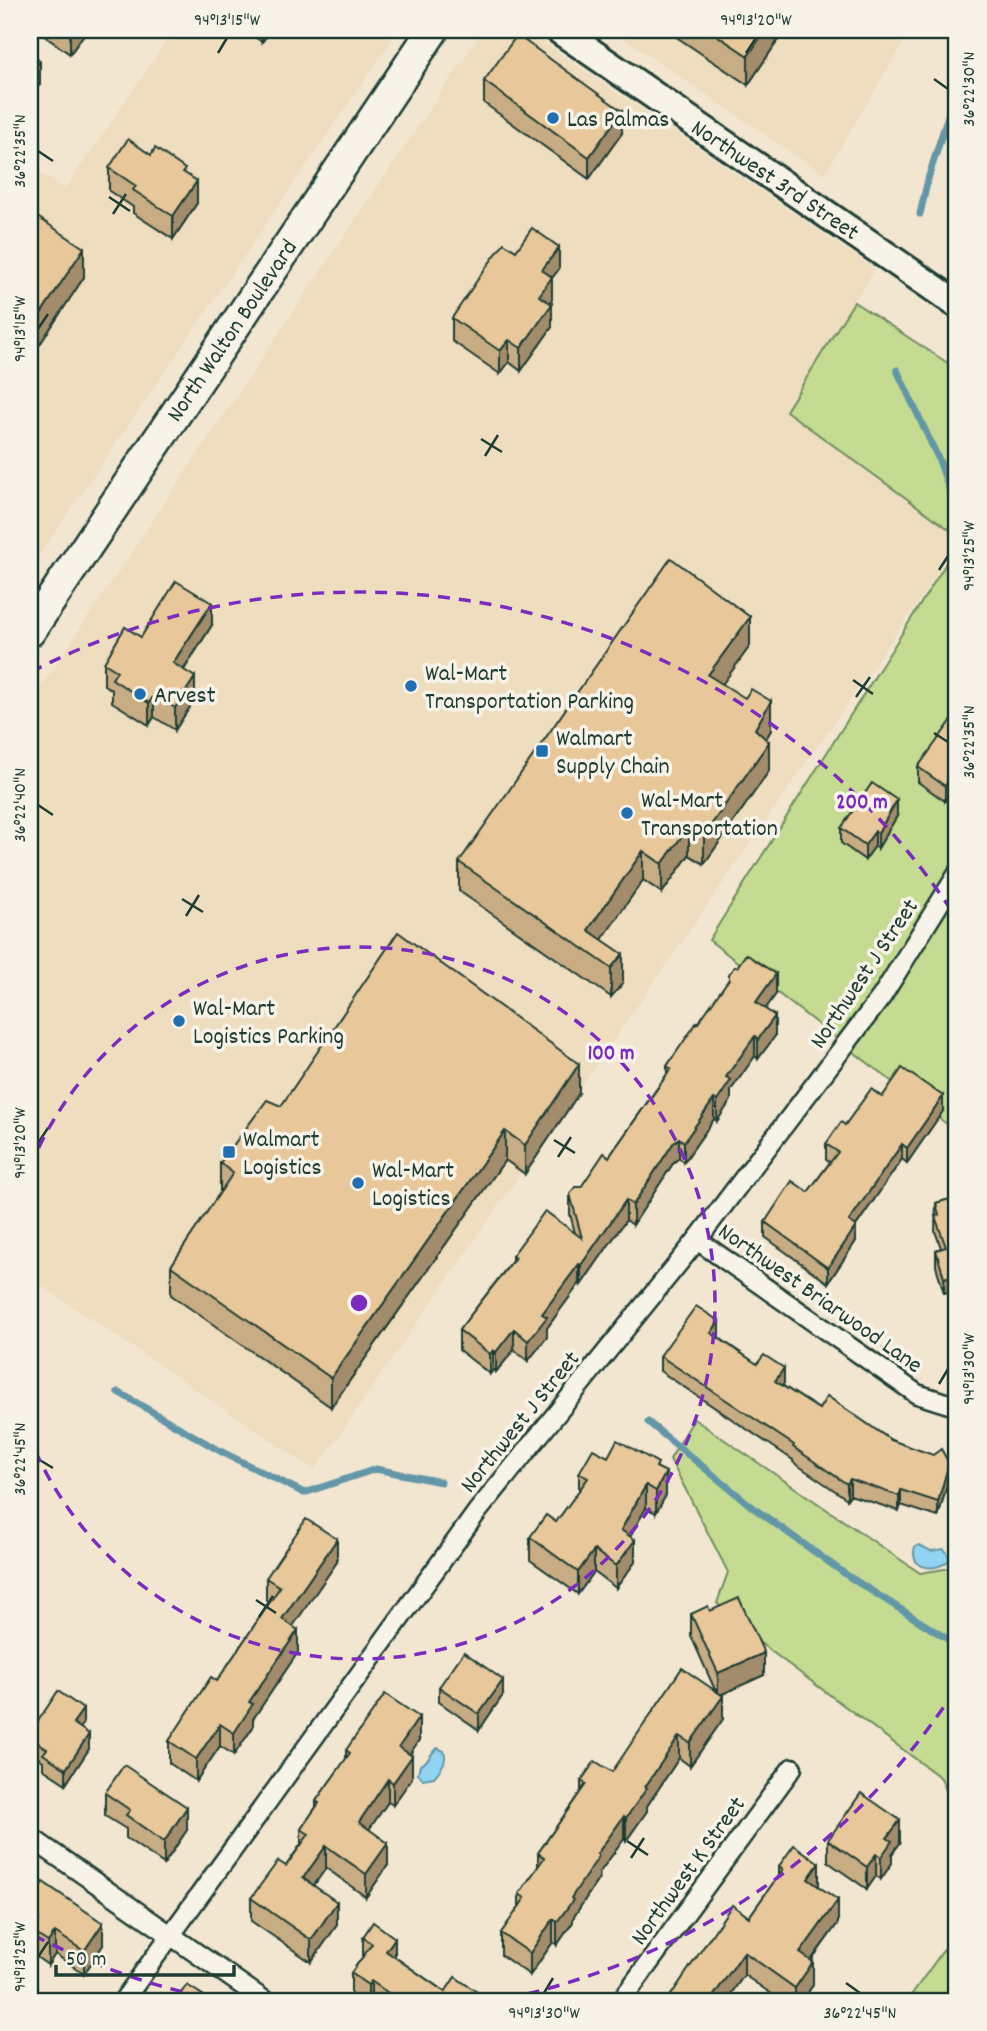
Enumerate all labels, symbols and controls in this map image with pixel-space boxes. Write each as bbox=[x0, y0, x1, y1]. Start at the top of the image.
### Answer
text: 94°13'15"W bbox=[194, 9, 261, 34]
text: 94°13'20"W bbox=[720, 9, 792, 34]
text: 36°22'30"N bbox=[958, 52, 983, 126]
place label: Las Palmas bbox=[567, 104, 669, 138]
marker: Las Palmas bbox=[545, 110, 561, 126]
street label: Northwest 3rd Street bbox=[683, 112, 865, 251]
text: 36°22'35"N bbox=[9, 114, 34, 188]
street label: North Walton Boulevard bbox=[160, 234, 307, 430]
text: 94°13'15"W bbox=[9, 295, 34, 362]
text: 94°13'25"W bbox=[958, 520, 983, 591]
place label: Wal-Mart Transportation Parking bbox=[425, 658, 634, 720]
marker: Wal-Mart Transportation Parking bbox=[403, 678, 419, 694]
place label: Arvest bbox=[154, 680, 216, 714]
marker: Arvest bbox=[132, 686, 148, 702]
text: 36°22'35"N bbox=[958, 705, 983, 779]
place label: Walmart Supply Chain bbox=[556, 723, 670, 785]
marker: Walmart Supply Chain bbox=[534, 743, 550, 759]
text: 36°22'40"N bbox=[9, 768, 34, 842]
place label: Wal-Mart Transportation bbox=[641, 785, 778, 847]
text: 200 m bbox=[836, 789, 888, 819]
marker: Wal-Mart Transportation bbox=[619, 805, 635, 821]
street label: Northwest J Street bbox=[803, 893, 928, 1056]
place label: Wal-Mart Logistics Parking bbox=[193, 993, 344, 1055]
marker: Wal-Mart Logistics Parking bbox=[171, 1013, 187, 1029]
text: 100 m bbox=[588, 1040, 634, 1070]
text: 94°13'20"W bbox=[9, 1107, 34, 1179]
place label: Walmart Logistics bbox=[243, 1124, 322, 1186]
marker: Walmart Logistics bbox=[221, 1144, 237, 1160]
place label: Wal-Mart Logistics bbox=[372, 1155, 454, 1217]
marker: Wal-Mart Logistics bbox=[350, 1175, 366, 1191]
street label: Northwest Briarwood Lane bbox=[710, 1216, 929, 1383]
centre of rings bbox=[347, 1291, 371, 1315]
text: 94°13'30"W bbox=[958, 1333, 983, 1405]
street label: Northwest J Street bbox=[453, 1344, 589, 1501]
text: 36°22'45"N bbox=[9, 1423, 34, 1495]
street label: Northwest K Street bbox=[624, 1790, 755, 1953]
text: 94°13'25"W bbox=[9, 1921, 34, 1992]
scale bar bbox=[56, 1933, 234, 1977]
text: 50 m bbox=[66, 1946, 106, 1976]
text: 94°13'30"W bbox=[508, 2002, 580, 2027]
text: 36°22'45"N bbox=[824, 2002, 896, 2027]

